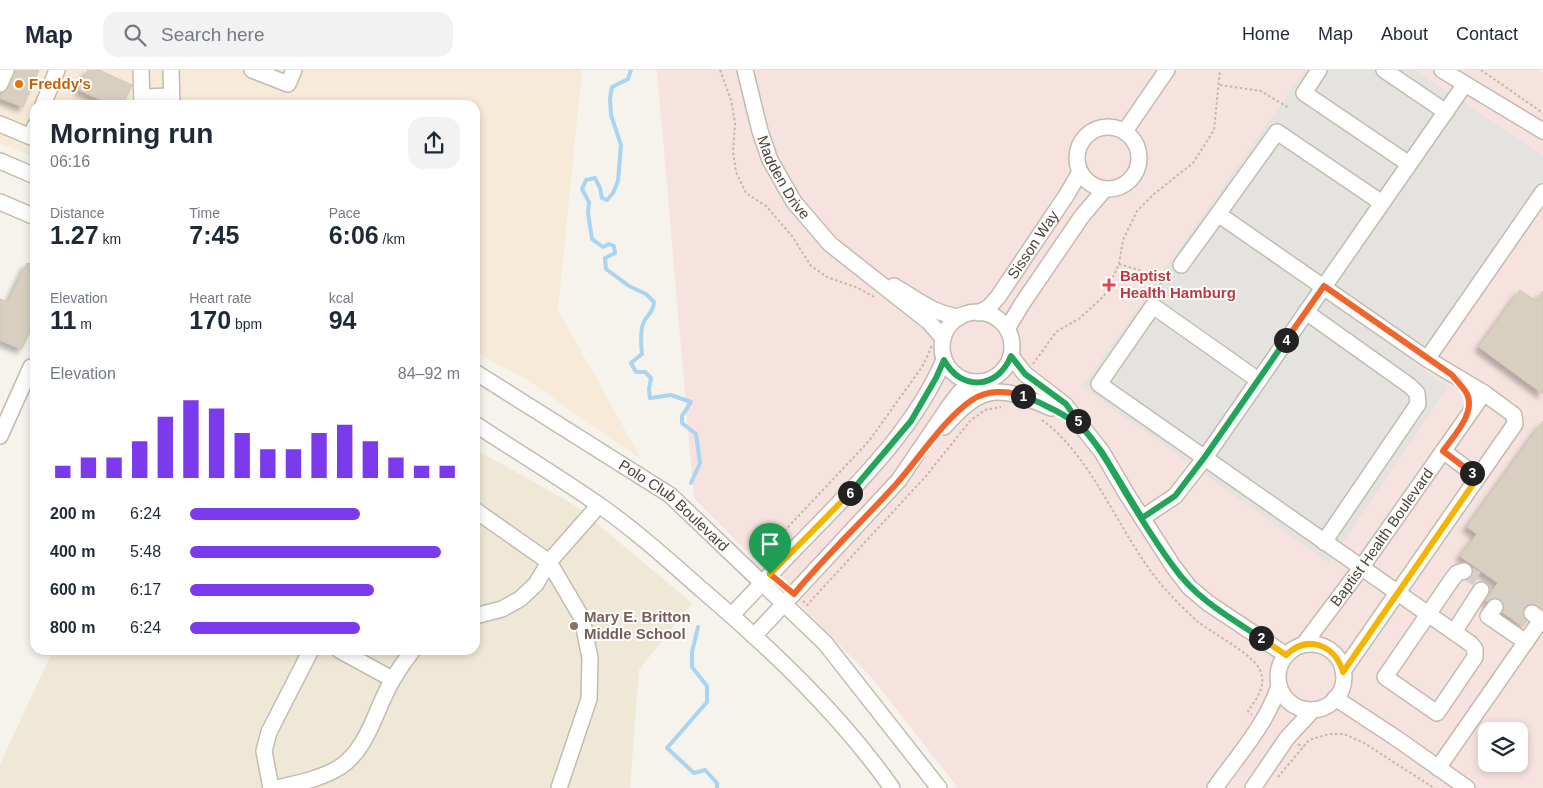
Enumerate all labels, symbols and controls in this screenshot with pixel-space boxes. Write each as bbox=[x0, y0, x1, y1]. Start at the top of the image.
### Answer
search box bbox=[103, 12, 453, 57]
text: Map bbox=[25, 21, 73, 48]
icon: search bbox=[121, 21, 149, 49]
text: Search here bbox=[161, 24, 265, 45]
text: Home bbox=[1242, 24, 1290, 44]
text: Map bbox=[1318, 24, 1353, 44]
text: About bbox=[1381, 24, 1428, 44]
text: Contact bbox=[1456, 24, 1518, 44]
place label: Freddy's bbox=[29, 75, 91, 92]
marker: Freddy's bbox=[13, 78, 25, 90]
button: share bbox=[408, 117, 460, 169]
text: Morning run bbox=[50, 118, 213, 149]
street label: Madden Drive bbox=[754, 133, 814, 222]
text: 06:16 bbox=[50, 153, 90, 170]
text: Distance bbox=[50, 205, 104, 221]
text: Time bbox=[189, 205, 220, 221]
text: Pace bbox=[329, 205, 361, 221]
street label: Sisson Way bbox=[1004, 207, 1062, 282]
text: 1.27 bbox=[50, 221, 99, 249]
text: 7:45 bbox=[189, 221, 239, 249]
text: 6:06 bbox=[329, 221, 379, 249]
text: km bbox=[99, 231, 121, 247]
text: /km bbox=[379, 231, 405, 247]
place label: Baptist Health Hamburg bbox=[1120, 267, 1236, 301]
marker: Baptist Health Hamburg bbox=[1102, 278, 1116, 292]
text: Elevation bbox=[50, 290, 108, 306]
text: Heart rate bbox=[189, 290, 252, 306]
text: kcal bbox=[329, 290, 354, 306]
text: 11 bbox=[50, 306, 76, 334]
text: 170 bbox=[189, 306, 231, 334]
text: 94 bbox=[329, 306, 356, 334]
text: m bbox=[76, 316, 92, 332]
text: bpm bbox=[231, 316, 262, 332]
pin: 4 bbox=[1274, 328, 1298, 352]
text: 4 bbox=[1283, 332, 1290, 348]
text: Elevation bbox=[50, 365, 116, 382]
text: 84–92 m bbox=[398, 365, 460, 382]
pin: 1 bbox=[1010, 384, 1036, 408]
text: 1 bbox=[1020, 388, 1027, 404]
pin: 5 bbox=[1066, 408, 1090, 434]
text: 5 bbox=[1075, 413, 1082, 429]
street label: Polo Club Boulevard bbox=[616, 456, 733, 555]
pin: 3 bbox=[1460, 460, 1484, 486]
street label: Baptist Health Boulevard bbox=[1326, 465, 1436, 609]
text: 3 bbox=[1469, 465, 1476, 481]
pin: 6 bbox=[838, 480, 862, 506]
text: 6 bbox=[847, 485, 854, 501]
text: 200 m bbox=[50, 505, 95, 522]
text: 6:24 bbox=[130, 505, 161, 522]
pin bbox=[749, 523, 791, 574]
icon: arrive bbox=[756, 530, 784, 558]
text: 400 m bbox=[50, 543, 95, 560]
text: 5:48 bbox=[130, 543, 161, 560]
text: 600 m bbox=[50, 581, 95, 598]
text: 6:17 bbox=[130, 581, 161, 598]
place label: Mary E. Britton Middle School bbox=[584, 608, 691, 642]
text: 800 m bbox=[50, 619, 95, 636]
text: 6:24 bbox=[130, 619, 161, 636]
marker: Mary E. Britton Middle School bbox=[568, 620, 580, 632]
pin: 2 bbox=[1248, 626, 1274, 650]
text: 2 bbox=[1258, 630, 1265, 646]
map controls bbox=[1478, 722, 1528, 772]
button: layers bbox=[1478, 722, 1528, 772]

